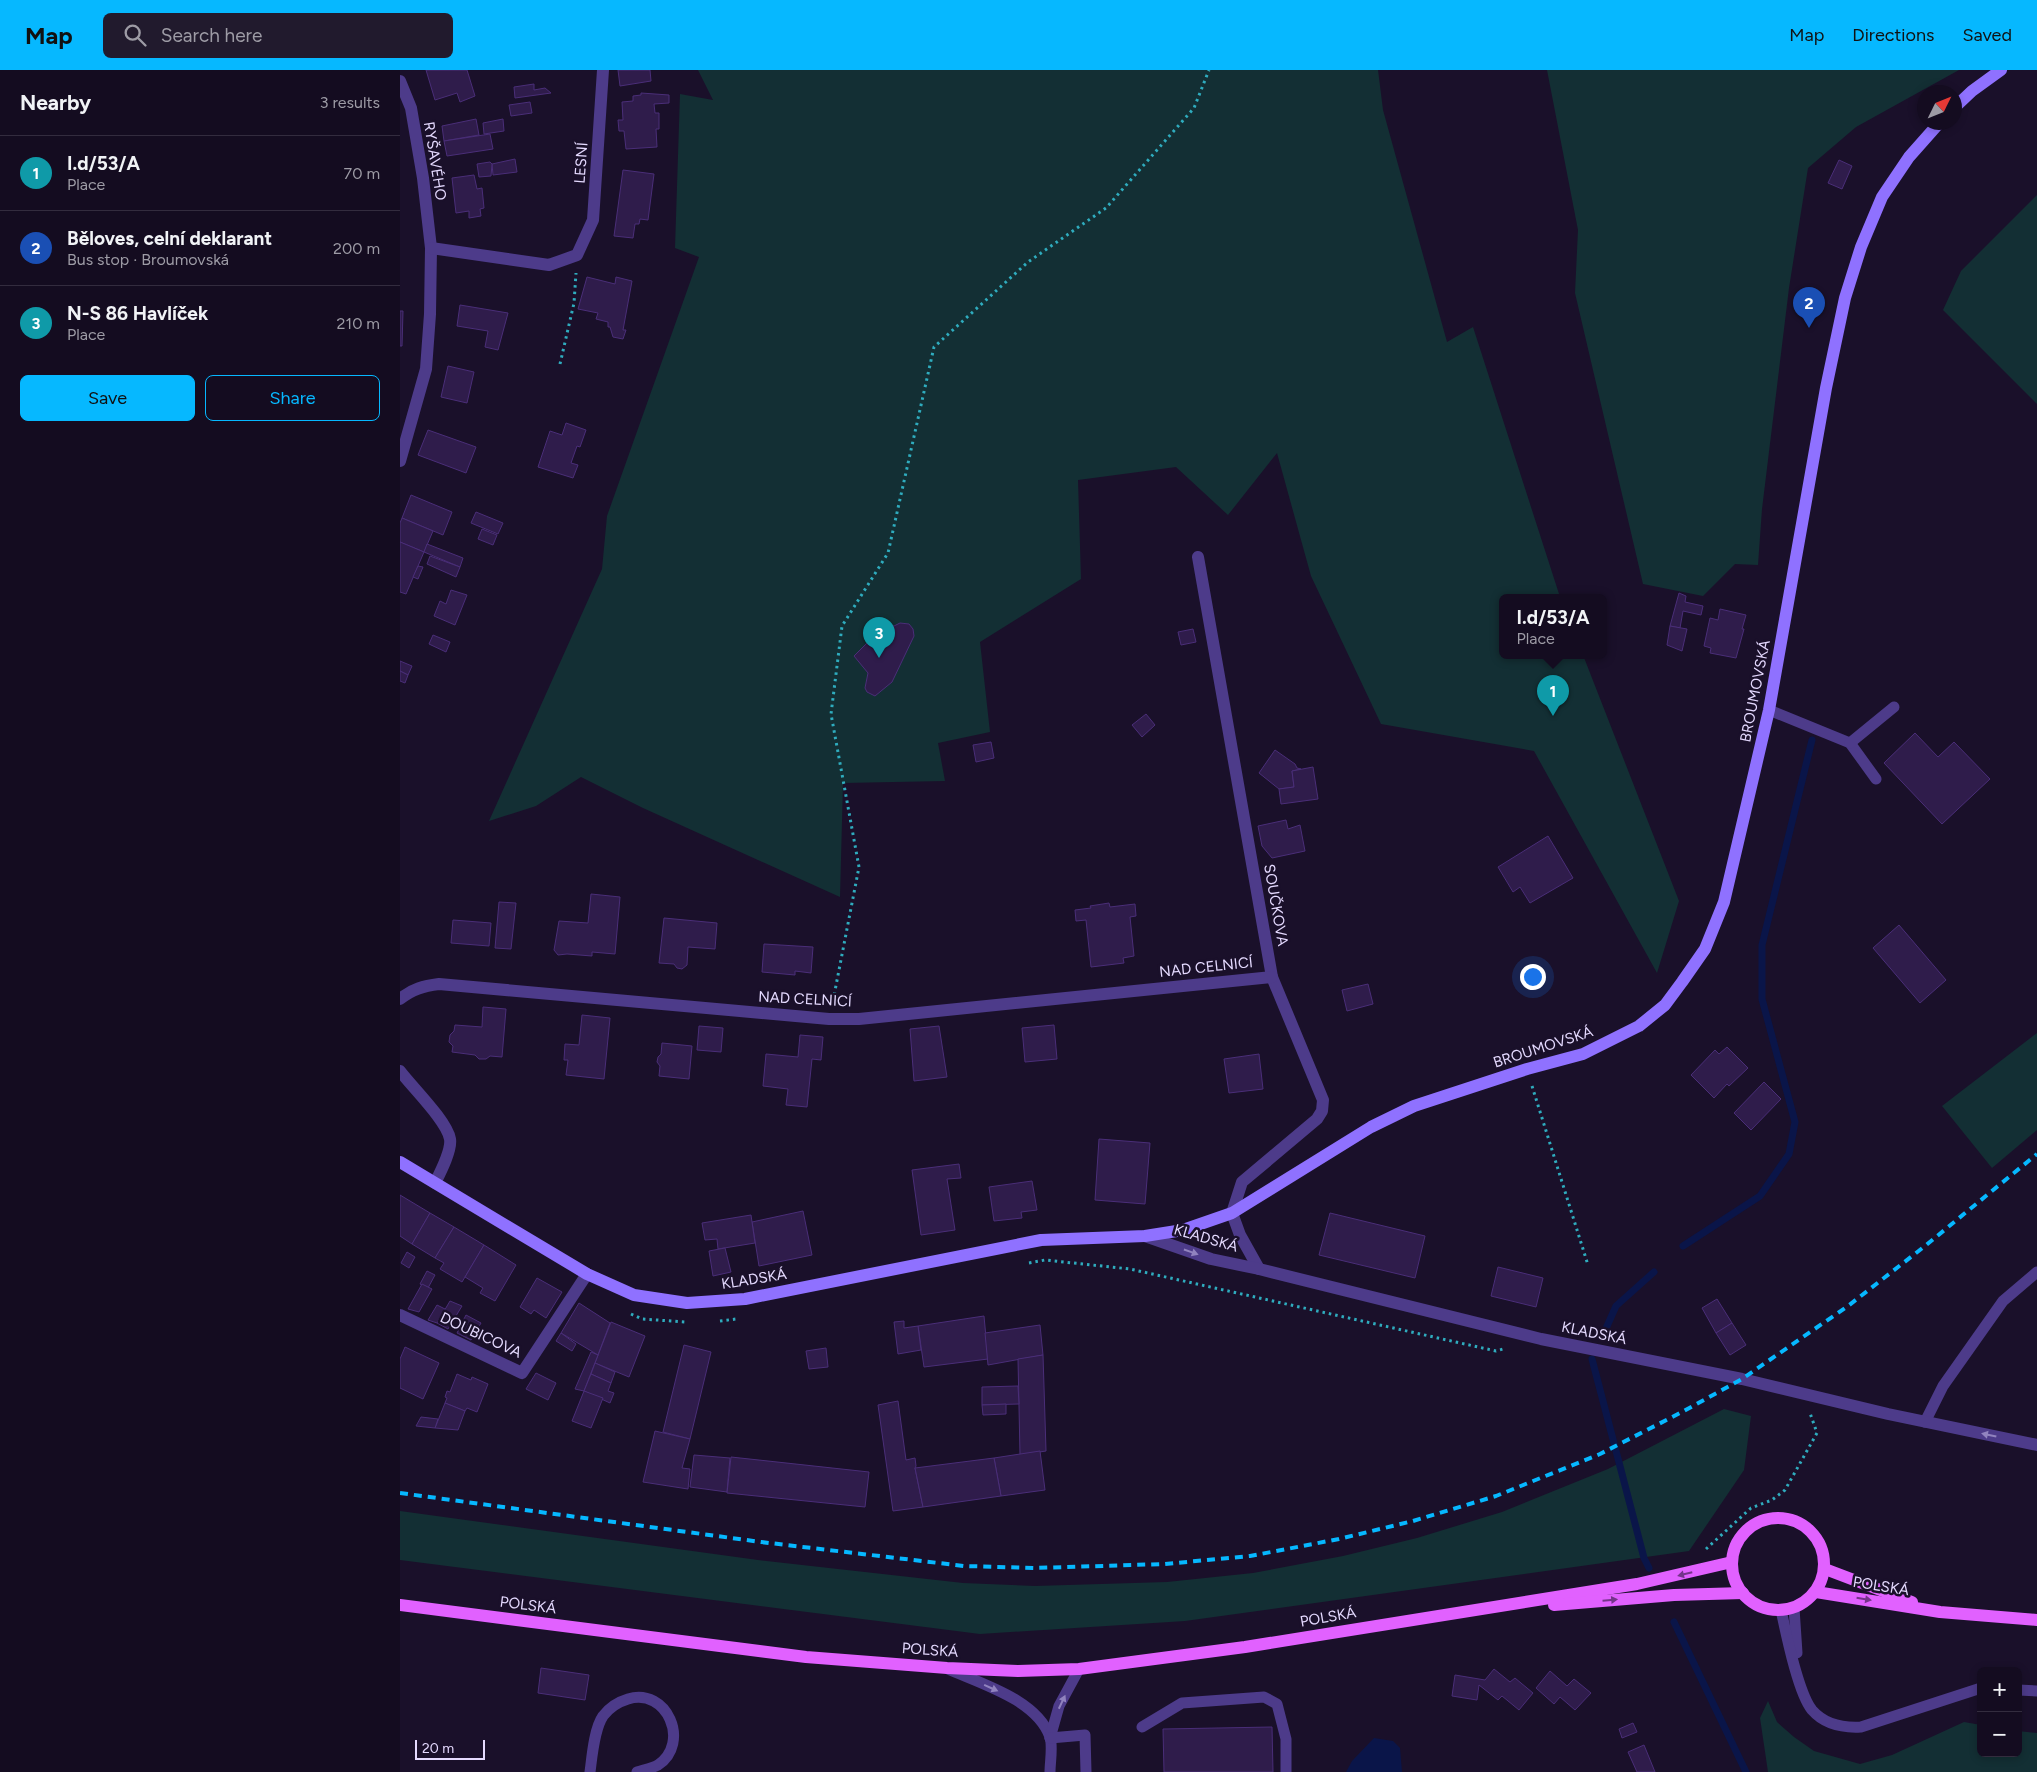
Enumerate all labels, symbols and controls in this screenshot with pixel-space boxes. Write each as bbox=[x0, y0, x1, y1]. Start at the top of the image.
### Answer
search box bbox=[103, 13, 453, 58]
text: Map bbox=[25, 21, 73, 50]
icon: search bbox=[121, 21, 149, 49]
text: Search here bbox=[161, 24, 262, 47]
text: Map bbox=[1789, 24, 1824, 46]
text: Directions bbox=[1852, 24, 1934, 46]
text: Saved bbox=[1962, 24, 2012, 46]
north arrow bbox=[1917, 85, 1962, 130]
text: Nearby bbox=[20, 90, 91, 115]
text: 3 results bbox=[320, 93, 380, 112]
street label: RYŠAVÉHO bbox=[420, 120, 450, 202]
street label: LESNÍ bbox=[571, 141, 591, 184]
text: I.d/53/A bbox=[67, 152, 140, 175]
text: 1 bbox=[33, 164, 39, 183]
text: 70 m bbox=[344, 164, 380, 183]
text: Place bbox=[67, 175, 105, 194]
text: Běloves, celní deklarant bbox=[67, 227, 272, 250]
text: 2 bbox=[31, 239, 41, 258]
text: 200 m bbox=[333, 239, 380, 258]
text: Bus stop · Broumovská bbox=[67, 250, 229, 269]
pin: 2 bbox=[1793, 287, 1825, 328]
text: N-S 86 Havlíček bbox=[67, 302, 208, 325]
text: 3 bbox=[32, 314, 40, 333]
text: 210 m bbox=[337, 314, 380, 333]
text: Place bbox=[67, 325, 105, 344]
button: Save bbox=[20, 375, 195, 421]
button: Share bbox=[205, 375, 380, 421]
popup bbox=[1499, 594, 1607, 659]
text: I.d/53/A bbox=[1516, 606, 1590, 629]
pin: 3 bbox=[863, 617, 895, 658]
text: Place bbox=[1516, 629, 1555, 648]
street label: BROUMOVSKÁ bbox=[1736, 638, 1774, 744]
pin: 1 bbox=[1537, 675, 1569, 716]
street label: SOUČKOVA bbox=[1260, 863, 1292, 947]
street label: NAD CELNICÍ bbox=[1158, 953, 1255, 981]
your location bbox=[1520, 964, 1546, 990]
street label: NAD CELNICÍ bbox=[758, 988, 853, 1010]
street label: BROUMOVSKÁ bbox=[1491, 1022, 1595, 1072]
street label: KLADSKÁ bbox=[1172, 1220, 1240, 1256]
one-way arrow bbox=[1184, 1248, 1199, 1256]
street label: KLADSKÁ bbox=[720, 1265, 788, 1293]
street label: DOUBICOVA bbox=[437, 1308, 525, 1362]
street label: KLADSKÁ bbox=[1560, 1318, 1628, 1348]
one-way arrow bbox=[1981, 1431, 1997, 1439]
one-way arrow bbox=[1677, 1570, 1692, 1578]
street label: POLSKÁ bbox=[1852, 1573, 1910, 1599]
street label: POLSKÁ bbox=[499, 1593, 557, 1617]
one-way arrow bbox=[1602, 1596, 1618, 1604]
one-way arrow bbox=[1856, 1596, 1872, 1604]
street label: POLSKÁ bbox=[1299, 1603, 1357, 1631]
street label: POLSKÁ bbox=[901, 1639, 959, 1661]
map controls bbox=[1977, 1667, 2022, 1757]
button: + bbox=[1977, 1667, 2022, 1712]
one-way arrow bbox=[984, 1685, 998, 1693]
one-way arrow bbox=[1058, 1695, 1066, 1709]
button: − bbox=[1977, 1712, 2022, 1757]
scale bar bbox=[415, 1737, 485, 1760]
text: 20 m bbox=[422, 1740, 454, 1757]

